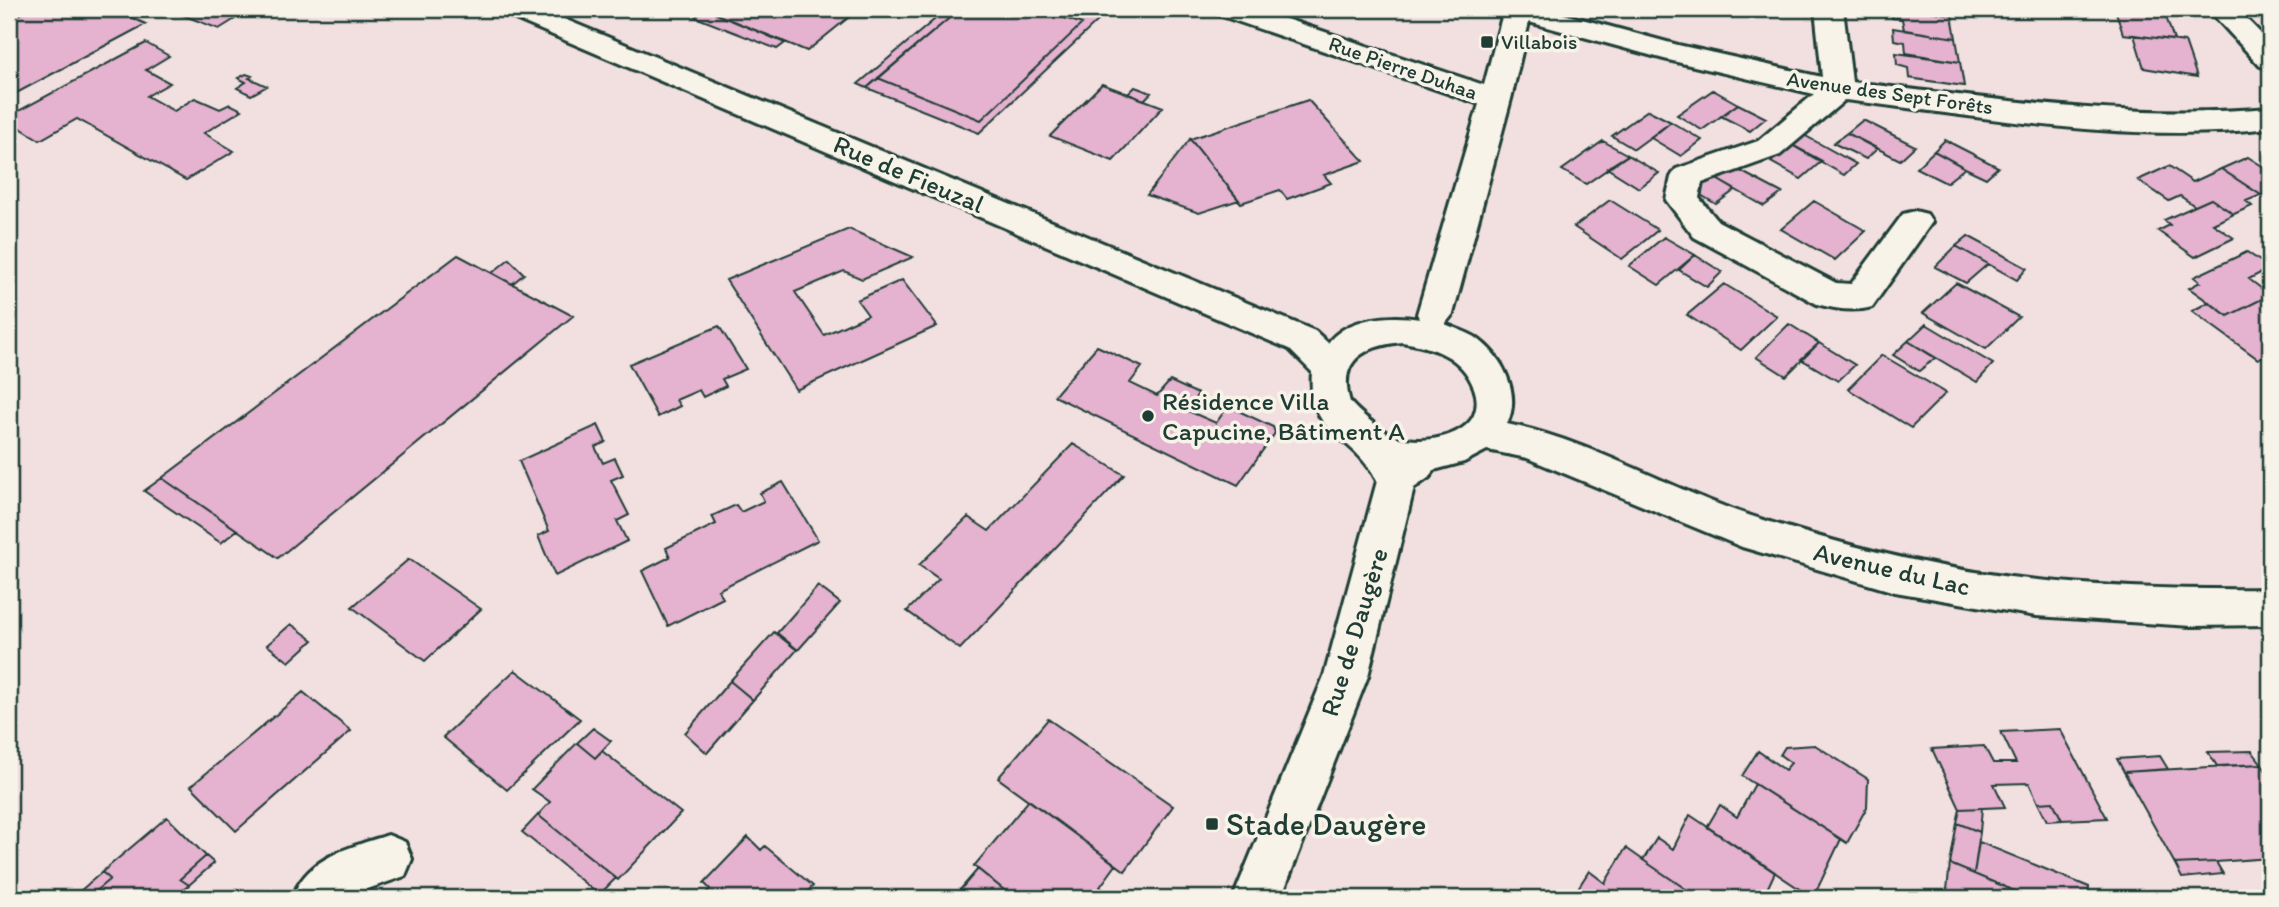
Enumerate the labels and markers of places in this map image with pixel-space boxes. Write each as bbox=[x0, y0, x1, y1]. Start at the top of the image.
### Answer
place label: Villabois bbox=[1501, 29, 1577, 54]
marker: Villabois bbox=[1479, 34, 1495, 50]
place label: Résidence Villa Capucine, Bâtiment A bbox=[1162, 385, 1405, 447]
marker: Résidence Villa Capucine, Bâtiment A bbox=[1140, 408, 1156, 424]
place label: Stade Daugère bbox=[1226, 805, 1426, 843]
marker: Stade Daugère bbox=[1204, 816, 1220, 832]

